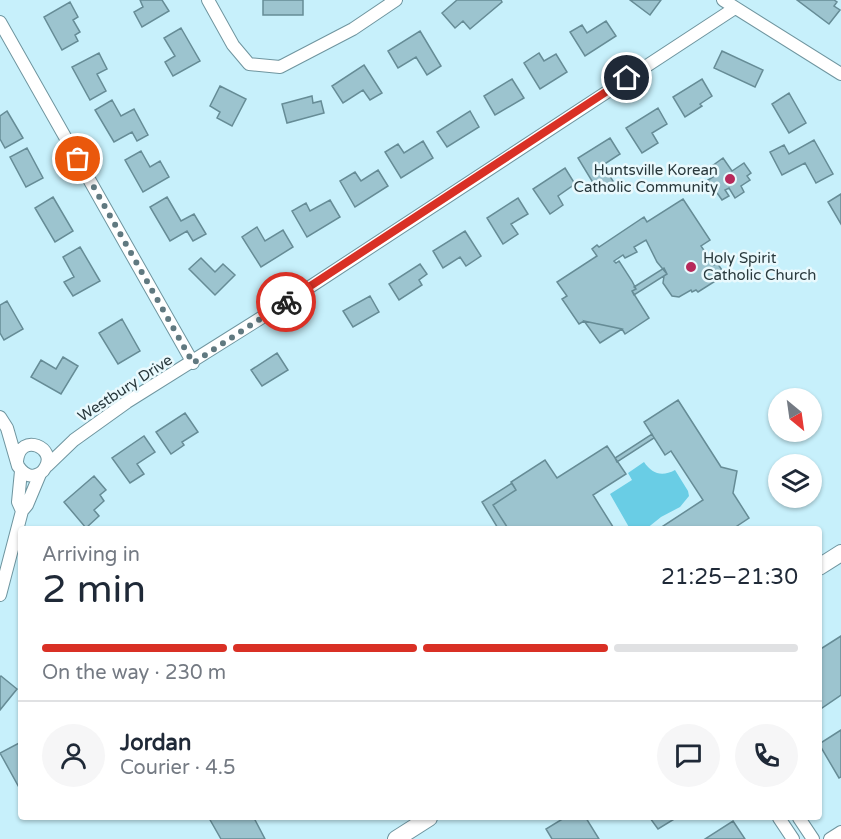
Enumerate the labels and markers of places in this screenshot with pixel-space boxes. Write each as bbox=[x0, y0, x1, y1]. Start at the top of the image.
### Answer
pin bbox=[601, 52, 652, 103]
pin bbox=[52, 133, 103, 184]
place label: Huntsville Korean Catholic Community bbox=[573, 161, 718, 196]
marker: Huntsville Korean Catholic Community bbox=[723, 172, 737, 186]
place label: Holy Spirit Catholic Church bbox=[703, 249, 816, 284]
marker: Holy Spirit Catholic Church bbox=[684, 260, 698, 274]

